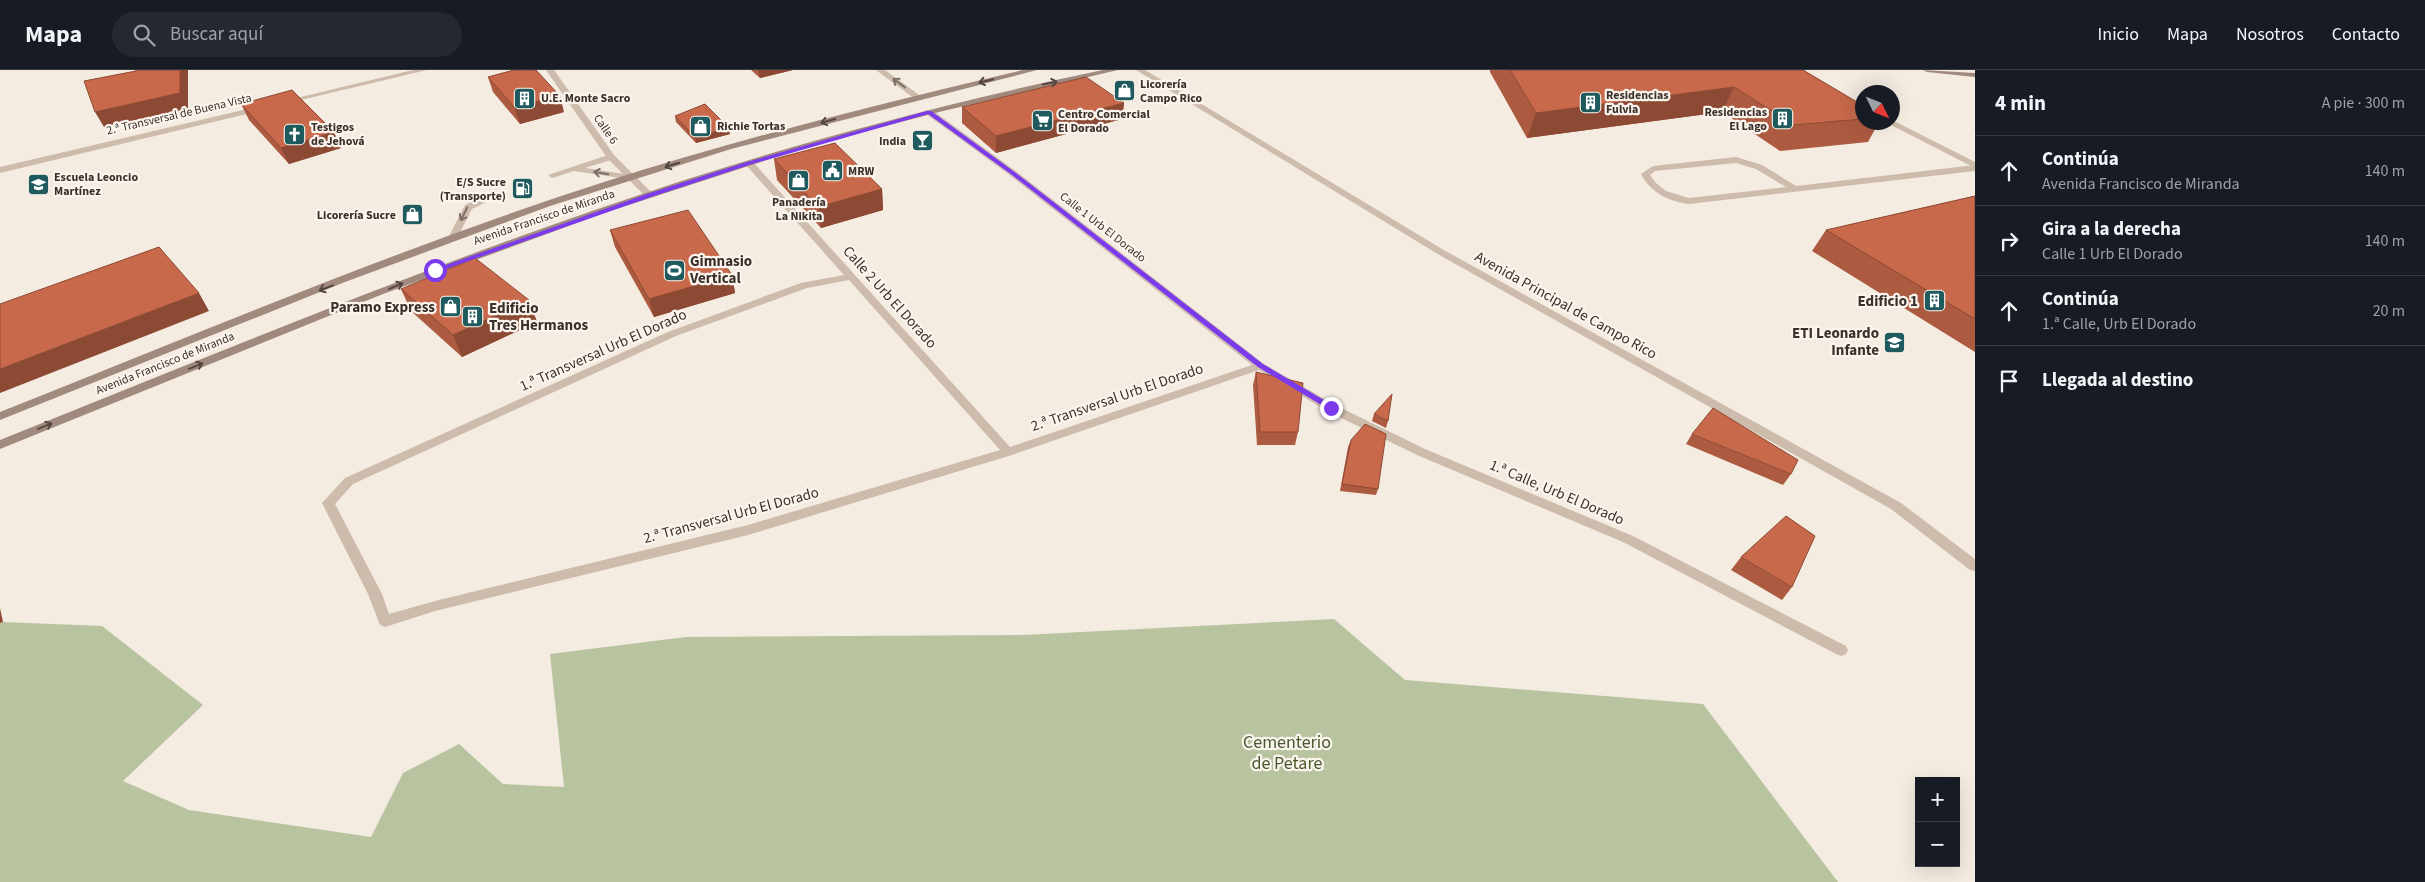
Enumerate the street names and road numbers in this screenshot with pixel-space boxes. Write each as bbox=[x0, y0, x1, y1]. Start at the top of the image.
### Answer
street label: 2.ª Transversal de Buena Vista bbox=[105, 90, 253, 139]
street label: Calle 6 bbox=[589, 111, 622, 148]
street label: Avenida Francisco de Miranda bbox=[471, 185, 617, 250]
street label: Calle 1 Urb El Dorado bbox=[1056, 188, 1149, 267]
street label: Calle 2 Urb El Dorado bbox=[838, 241, 942, 353]
street label: Avenida Principal de Campo Rico bbox=[1471, 246, 1661, 364]
street label: 1.ª Transversal Urb El Dorado bbox=[516, 304, 690, 397]
street label: Avenida Francisco de Miranda bbox=[93, 328, 237, 399]
street label: 2.ª Transversal Urb El Dorado bbox=[1028, 358, 1206, 437]
street label: 1.ª Calle, Urb El Dorado bbox=[1486, 455, 1627, 530]
street label: 2.ª Transversal Urb El Dorado bbox=[641, 482, 821, 549]

